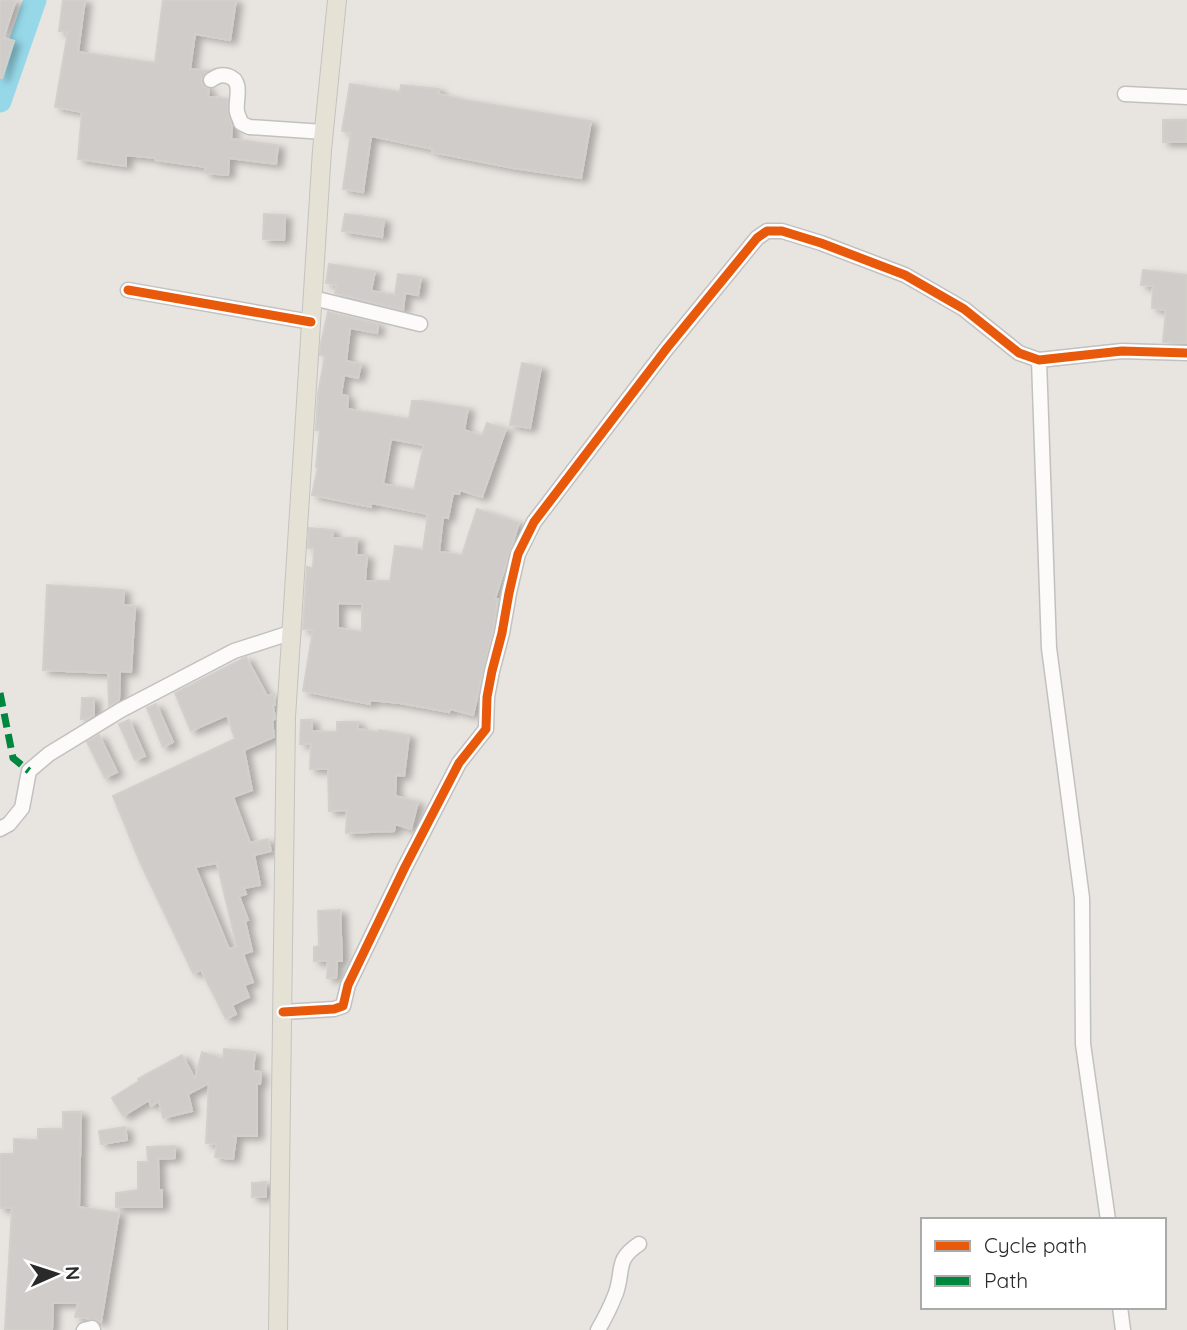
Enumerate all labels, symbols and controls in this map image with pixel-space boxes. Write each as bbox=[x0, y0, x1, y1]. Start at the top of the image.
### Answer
legend bbox=[921, 1218, 1166, 1309]
text: Cycle path bbox=[984, 1232, 1087, 1258]
north arrow bbox=[21, 1239, 91, 1309]
text: N bbox=[61, 1266, 85, 1281]
text: Path bbox=[984, 1267, 1028, 1293]

